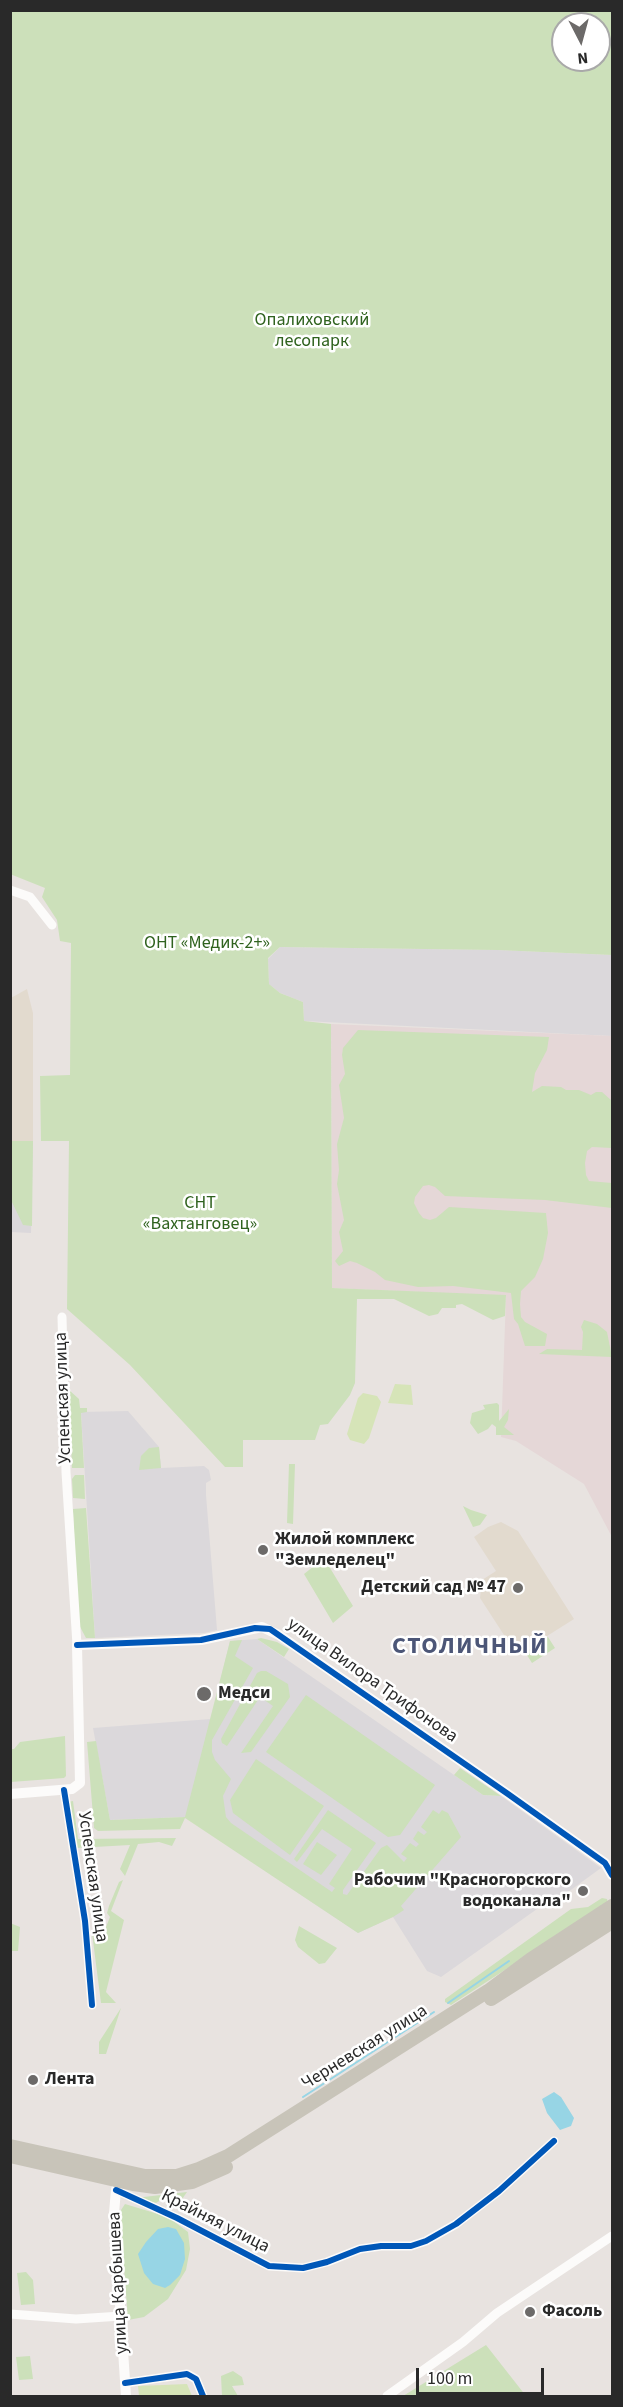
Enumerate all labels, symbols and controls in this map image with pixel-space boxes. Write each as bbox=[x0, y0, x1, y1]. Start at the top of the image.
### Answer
north arrow bbox=[551, 12, 611, 72]
text: N bbox=[576, 46, 589, 69]
park label: Опалиховский лесопарк bbox=[255, 310, 369, 352]
park label: ОНТ «Медик-2+» bbox=[144, 933, 270, 955]
park label: СНТ «Вахтанговец» bbox=[143, 1193, 257, 1236]
street label: Успенская улица bbox=[51, 1332, 77, 1464]
place label: Жилой комплекс "Земледелец" bbox=[275, 1529, 415, 1572]
marker: Жилой комплекс "Земледелец" bbox=[256, 1543, 270, 1557]
place label: Детский сад № 47 bbox=[361, 1577, 506, 1599]
marker: Детский сад № 47 bbox=[511, 1581, 525, 1595]
street label: улица Вилора Трифонова bbox=[283, 1614, 461, 1748]
district label: СТОЛИЧНЫЙ bbox=[392, 1634, 548, 1662]
place label: Медси bbox=[218, 1683, 270, 1705]
marker: Медси bbox=[195, 1685, 213, 1703]
street label: Успенская улица bbox=[72, 1810, 112, 1944]
place label: Рабочим "Красногорского водоканала" bbox=[354, 1870, 571, 1912]
marker: Рабочим "Красногорского водоканала" bbox=[576, 1884, 590, 1898]
street label: Черневская улица bbox=[298, 2001, 432, 2095]
place label: Лента bbox=[45, 2069, 95, 2091]
marker: Лента bbox=[26, 2073, 40, 2087]
street label: Крайняя улица bbox=[157, 2185, 273, 2259]
street label: улица Карбышева bbox=[104, 2211, 134, 2355]
place label: Фасоль bbox=[542, 2301, 602, 2323]
marker: Фасоль bbox=[523, 2305, 537, 2319]
scale bar bbox=[419, 2356, 546, 2394]
text: 100 m bbox=[427, 2366, 472, 2391]

